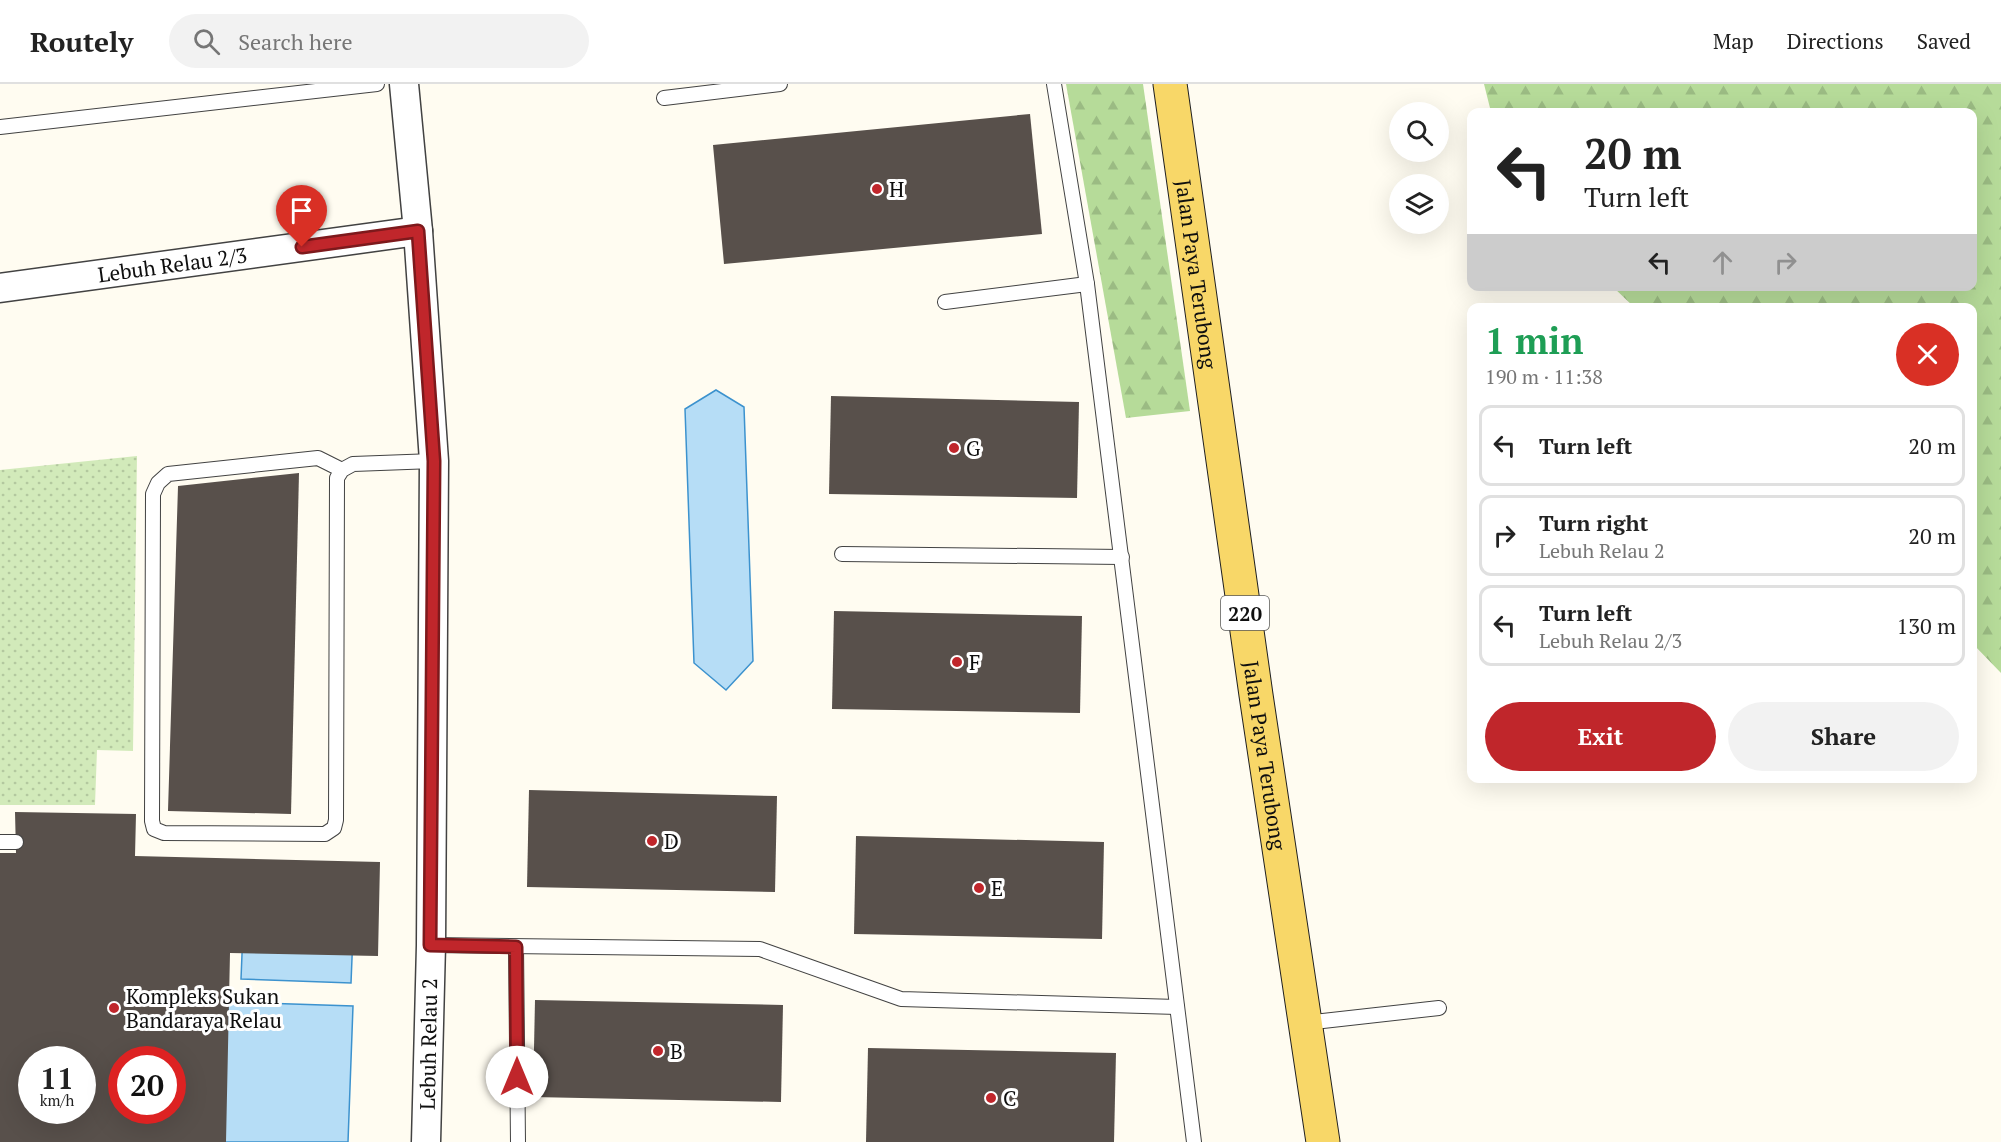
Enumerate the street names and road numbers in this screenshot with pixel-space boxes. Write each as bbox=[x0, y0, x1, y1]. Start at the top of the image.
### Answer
street label: Jalan Paya Terubong bbox=[1170, 178, 1224, 371]
street label: Lebuh Relau 2/3 bbox=[96, 240, 249, 289]
road number: 220 bbox=[1221, 596, 1269, 630]
street label: Jalan Paya Terubong bbox=[1237, 659, 1293, 853]
street label: Lebuh Relau 2 bbox=[413, 978, 443, 1110]

